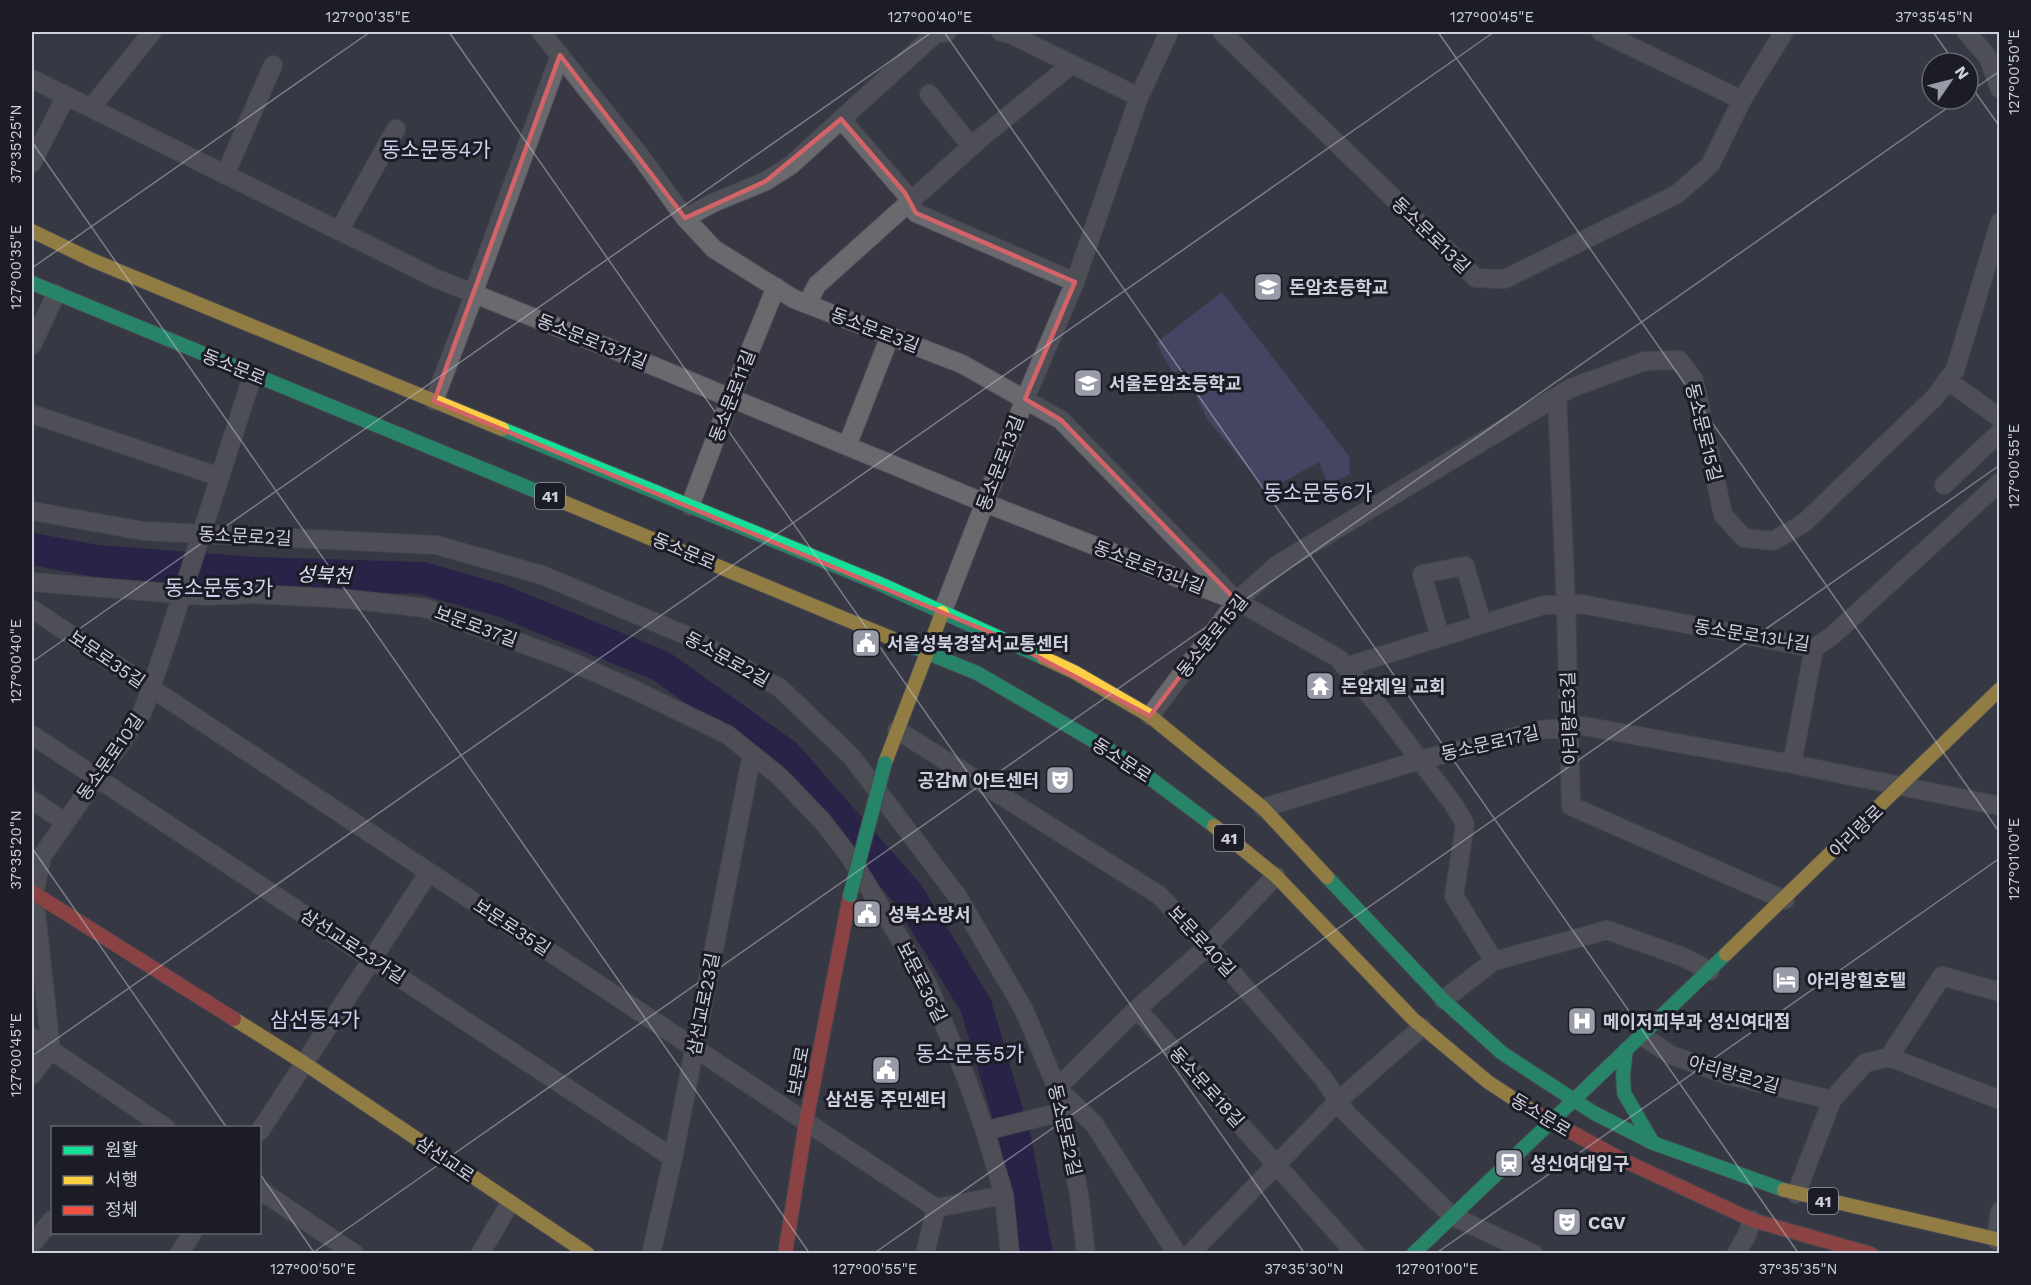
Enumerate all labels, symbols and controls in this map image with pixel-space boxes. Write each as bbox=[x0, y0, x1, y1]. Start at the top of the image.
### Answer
text: 127°00'35"E bbox=[326, 8, 410, 26]
text: 127°00'40"E bbox=[888, 8, 972, 26]
text: 127°00'45"E bbox=[1450, 8, 1534, 26]
text: 37°35'45"N bbox=[1895, 8, 1973, 26]
text: 127°00'50"E bbox=[2005, 29, 2023, 115]
north arrow bbox=[1920, 51, 1980, 111]
text: N bbox=[1951, 62, 1973, 83]
text: 37°35'25"N bbox=[7, 105, 25, 183]
district label: 동소문동4가 bbox=[381, 137, 491, 162]
street label: 동소문로13길 bbox=[1388, 193, 1474, 277]
text: 127°00'35"E bbox=[7, 225, 25, 309]
school or university icon: 돈암초등학교 bbox=[1252, 271, 1284, 303]
place label: 돈암초등학교 bbox=[1289, 277, 1388, 298]
street label: 동소문로3길 bbox=[828, 303, 922, 357]
street label: 동소문로13가길 bbox=[534, 309, 650, 373]
street label: 동소문로 bbox=[199, 345, 269, 389]
street label: 동소문로11길 bbox=[705, 347, 759, 445]
school or university icon: 서울돈암초등학교 bbox=[1072, 367, 1104, 399]
place label: 서울돈암초등학교 bbox=[1109, 373, 1241, 394]
street label: 동소문로15길 bbox=[1682, 381, 1726, 483]
street label: 동소문로13길 bbox=[972, 412, 1028, 514]
text: 127°00'55"E bbox=[2005, 424, 2023, 508]
district label: 동소문동6가 bbox=[1263, 480, 1373, 505]
road number: 41 bbox=[535, 483, 565, 509]
street label: 동소문로2길 bbox=[198, 523, 292, 549]
street label: 동소문로 bbox=[649, 528, 719, 574]
street label: 동소문로13나길 bbox=[1091, 536, 1207, 598]
water label: 성북천 bbox=[296, 562, 355, 588]
district label: 동소문동3가 bbox=[165, 575, 273, 600]
street label: 동소문로15길 bbox=[1172, 590, 1252, 682]
street label: 보문로37길 bbox=[432, 601, 520, 651]
street label: 동소문로13나길 bbox=[1693, 615, 1811, 655]
text: 127°00'40"E bbox=[7, 619, 25, 703]
street label: 보문로35길 bbox=[65, 626, 149, 692]
street label: 동소문로2길 bbox=[681, 627, 773, 691]
public building icon: 서울성북경찰서교통센터 bbox=[850, 627, 882, 659]
place label: 서울성북경찰서교통센터 bbox=[887, 633, 1069, 654]
temple icon: 돈암제일 교회 bbox=[1304, 670, 1336, 702]
street label: 아리랑로3길 bbox=[1557, 671, 1581, 765]
place label: 돈암제일 교회 bbox=[1341, 676, 1446, 697]
street label: 동소문로10길 bbox=[72, 710, 148, 804]
street label: 동소문로17길 bbox=[1439, 722, 1541, 764]
street label: 동소문로 bbox=[1089, 733, 1155, 787]
theatre icon: 공감M 아트센터 bbox=[1044, 764, 1076, 796]
place label: 공감M 아트센터 bbox=[918, 770, 1039, 791]
street label: 아리랑로 bbox=[1825, 800, 1887, 862]
text: 37°35'20"N bbox=[7, 810, 25, 890]
text: 127°01'00"E bbox=[2005, 818, 2023, 900]
road number: 41 bbox=[1214, 825, 1244, 851]
street label: 보문로35길 bbox=[470, 894, 554, 960]
public building icon: 성북소방서 bbox=[851, 898, 883, 930]
street label: 보문로40길 bbox=[1164, 901, 1240, 981]
street label: 삼선교로23가길 bbox=[297, 904, 409, 988]
place label: 성북소방서 bbox=[888, 904, 971, 925]
street label: 보문로36길 bbox=[893, 938, 951, 1026]
street label: 삼선교로23길 bbox=[683, 951, 723, 1057]
hotel icon: 아리랑힐호텔 bbox=[1770, 964, 1802, 996]
place label: 아리랑힐호텔 bbox=[1807, 970, 1906, 991]
hospital icon: 메이저피부과 성신여대점 bbox=[1566, 1005, 1598, 1037]
district label: 삼선동4가 bbox=[270, 1007, 360, 1032]
place label: 메이저피부과 성신여대점 bbox=[1603, 1011, 1790, 1032]
text: 127°00'45"E bbox=[7, 1013, 25, 1097]
district label: 동소문동5가 bbox=[916, 1041, 1024, 1066]
street label: 동소문로18길 bbox=[1165, 1042, 1249, 1132]
street label: 보문로 bbox=[783, 1045, 813, 1097]
street label: 아리랑로2길 bbox=[1686, 1051, 1782, 1097]
public building icon: 삼선동 주민센터 bbox=[870, 1054, 902, 1086]
street label: 동소문로2길 bbox=[1044, 1082, 1086, 1178]
place label: 삼선동 주민센터 bbox=[825, 1089, 947, 1110]
street label: 동소문로 bbox=[1507, 1089, 1575, 1141]
legend bbox=[51, 1126, 261, 1234]
street label: 삼선교로 bbox=[412, 1132, 478, 1186]
text: 원활 bbox=[105, 1139, 138, 1160]
station icon: 성신여대입구 bbox=[1493, 1147, 1525, 1179]
place label: 성신여대입구 bbox=[1530, 1153, 1629, 1174]
text: 서행 bbox=[105, 1169, 138, 1190]
road number: 41 bbox=[1808, 1188, 1838, 1214]
text: 정체 bbox=[105, 1199, 138, 1220]
theatre icon: CGV bbox=[1551, 1206, 1583, 1238]
place label: CGV bbox=[1588, 1212, 1626, 1233]
text: 127°00'50"E bbox=[270, 1260, 356, 1278]
text: 127°00'55"E bbox=[833, 1260, 917, 1278]
text: 37°35'30"N bbox=[1264, 1260, 1344, 1278]
text: 127°01'00"E bbox=[1396, 1260, 1478, 1278]
text: 37°35'35"N bbox=[1759, 1260, 1837, 1278]

